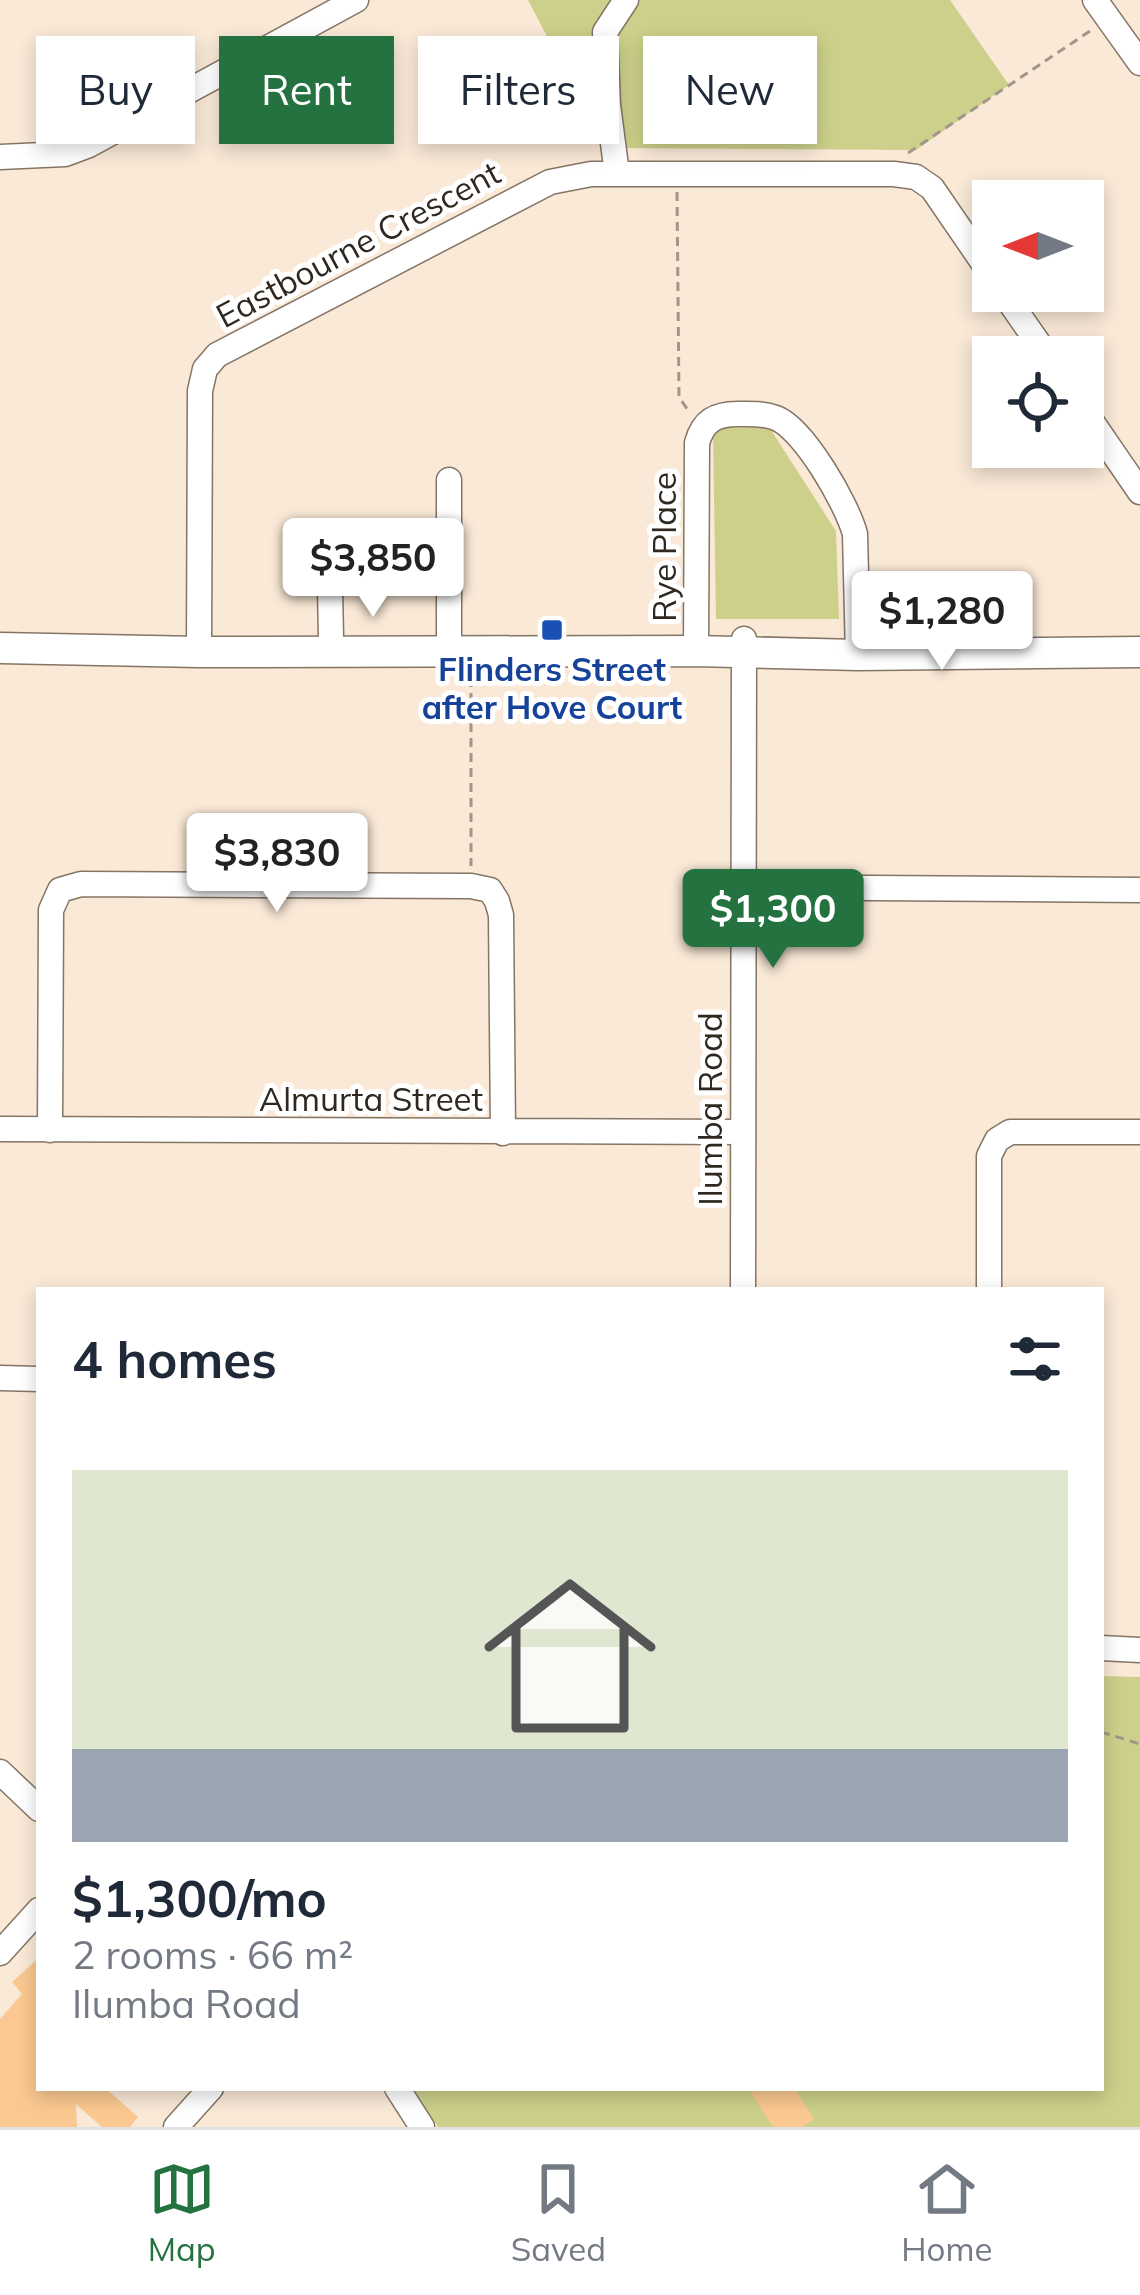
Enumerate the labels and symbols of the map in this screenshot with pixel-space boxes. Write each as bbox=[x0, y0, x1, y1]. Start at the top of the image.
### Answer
street label: Eastbourne Crescent bbox=[209, 151, 507, 336]
north arrow bbox=[972, 180, 1104, 312]
street label: Rye Place bbox=[643, 472, 684, 622]
pin: $3,850 bbox=[275, 518, 471, 620]
pin: $1,280 bbox=[844, 571, 1040, 673]
marker: Flinders Street after Hove Court bbox=[539, 617, 565, 643]
place label: Flinders Street after Hove Court bbox=[422, 648, 682, 727]
pin: $3,830 bbox=[179, 813, 375, 915]
pin: $1,300 bbox=[675, 869, 871, 971]
street label: Ilumba Road bbox=[689, 1012, 730, 1206]
street label: Almurta Street bbox=[259, 1078, 483, 1119]

